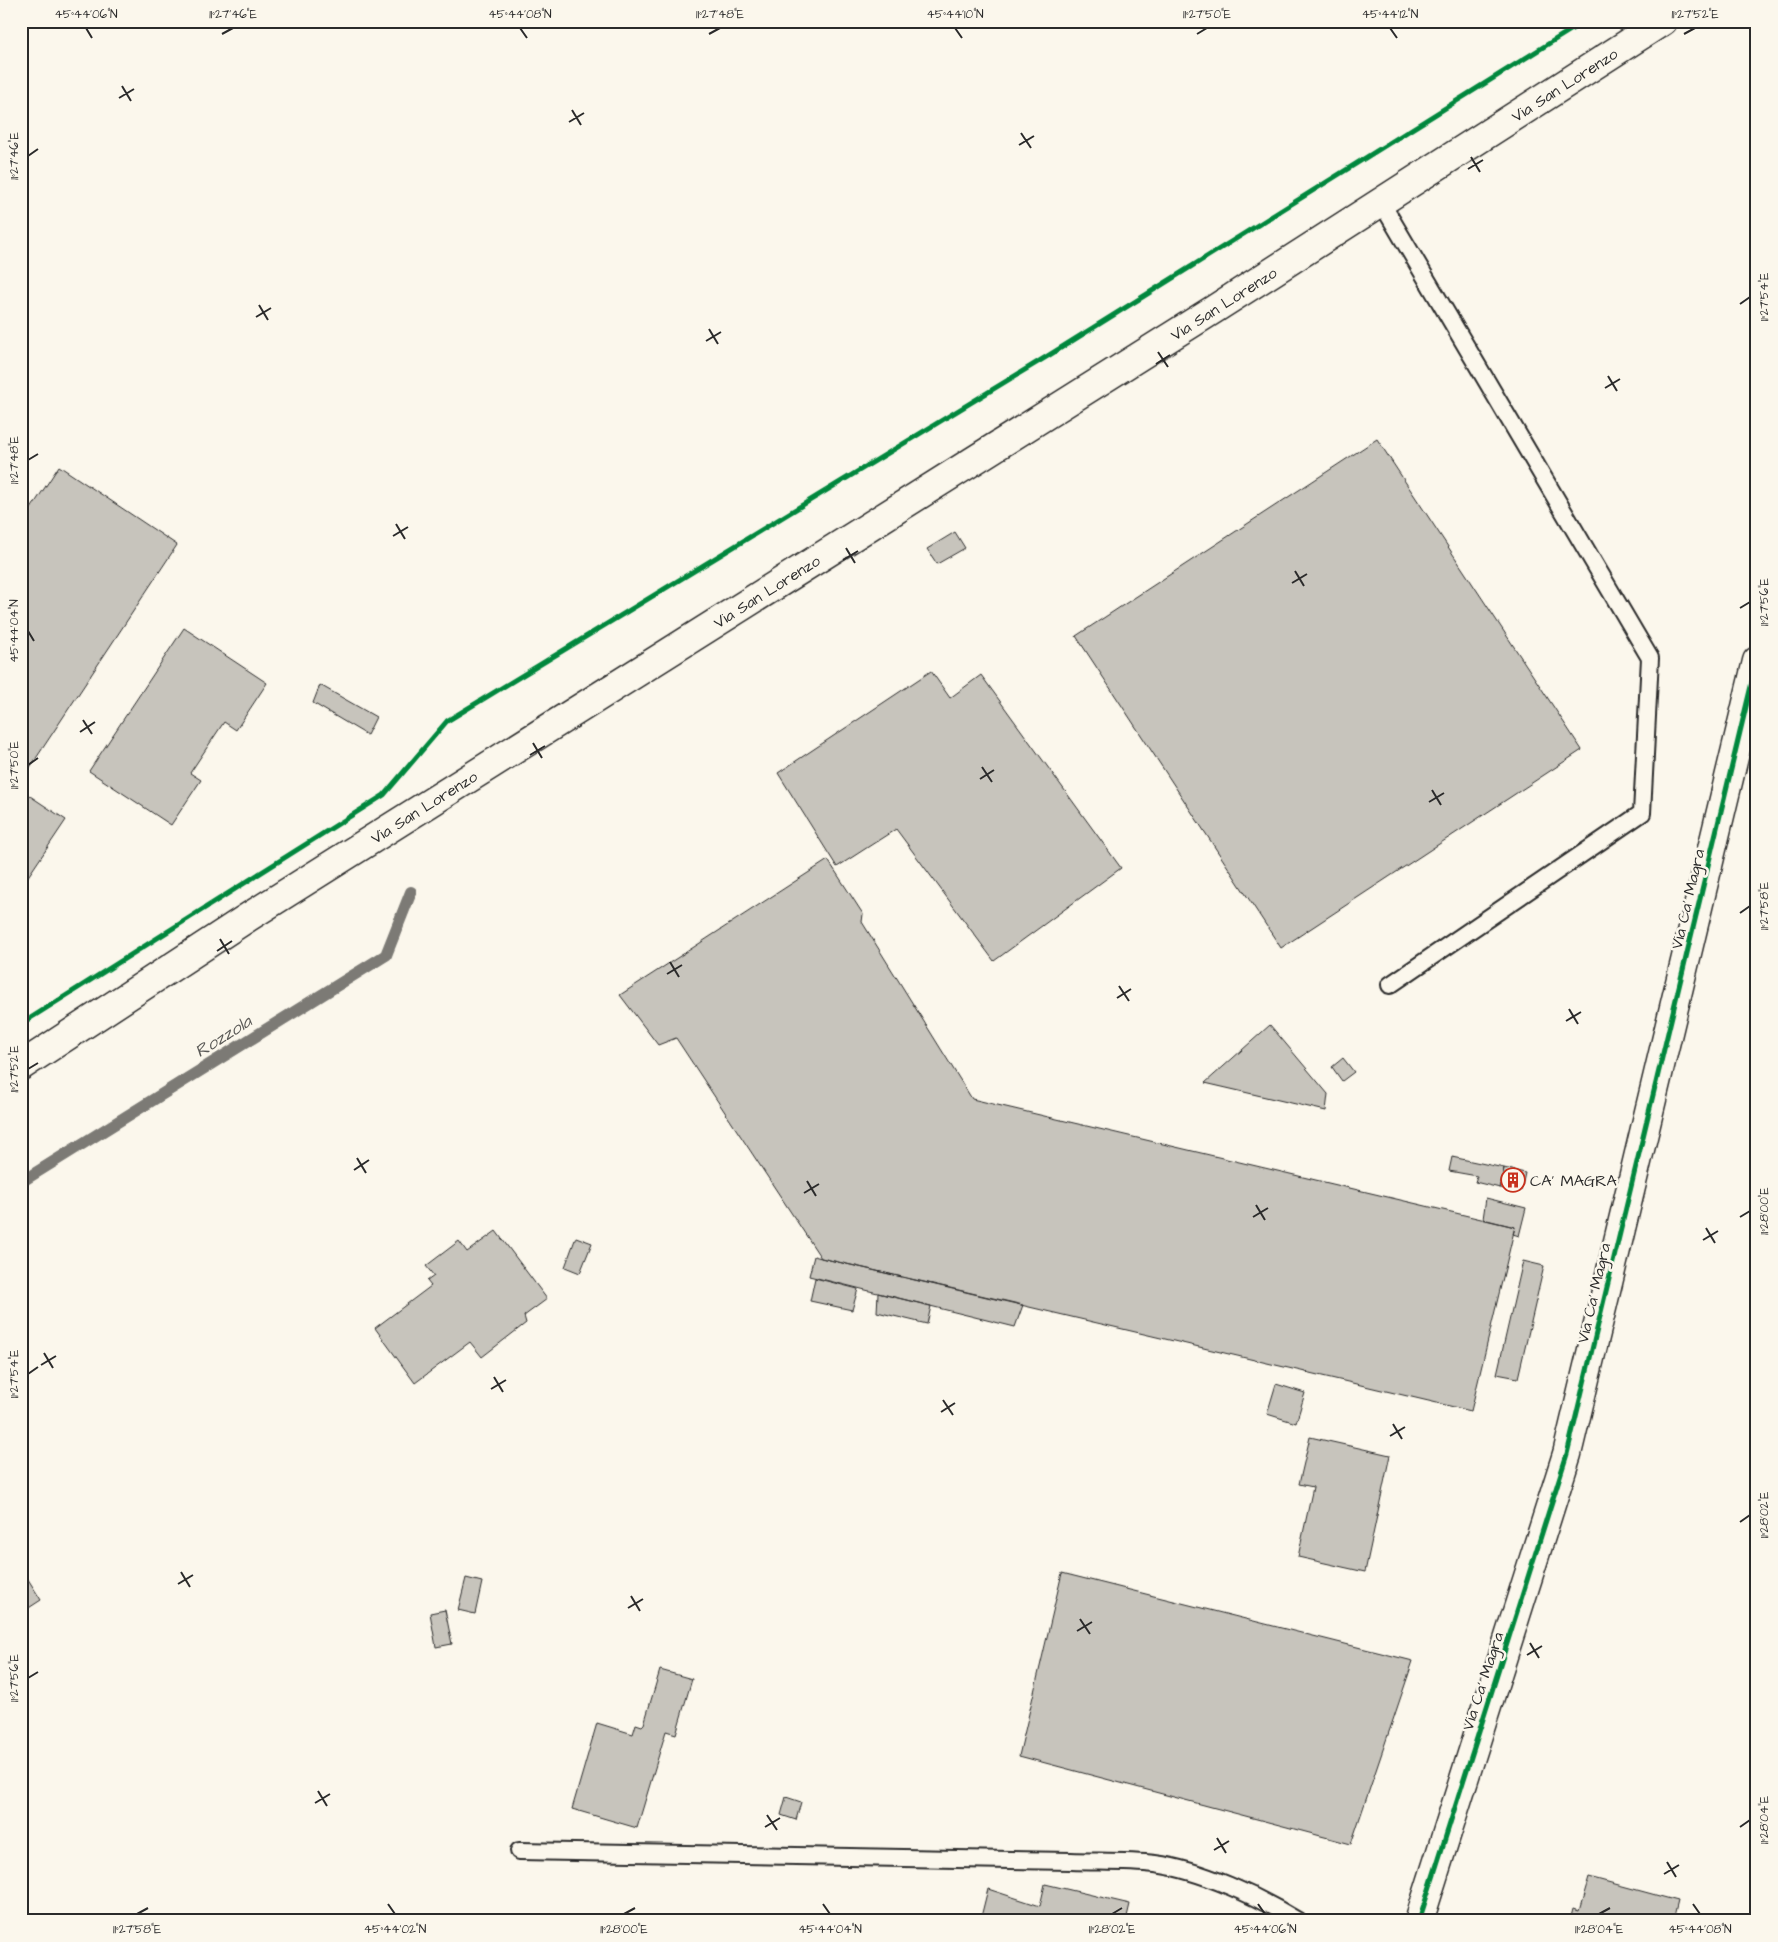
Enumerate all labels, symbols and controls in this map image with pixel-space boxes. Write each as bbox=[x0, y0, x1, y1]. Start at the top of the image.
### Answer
text: 45°44'06"N bbox=[54, 6, 118, 23]
text: 11°27'46"E bbox=[209, 6, 257, 23]
text: 45°44'08"N bbox=[488, 6, 552, 23]
text: 11°27'48"E bbox=[696, 6, 744, 23]
text: 45°44'10"N bbox=[926, 6, 984, 23]
text: 11°27'50"E bbox=[1183, 6, 1231, 23]
text: 45°44'12"N bbox=[1362, 6, 1419, 23]
text: 11°27'52"E bbox=[1671, 6, 1719, 23]
street label: Via San Lorenzo bbox=[1507, 43, 1622, 128]
text: 11°27'46"E bbox=[6, 132, 23, 180]
street label: Via San Lorenzo bbox=[1166, 262, 1281, 346]
text: 11°27'54"E bbox=[1756, 273, 1773, 321]
text: 11°27'48"E bbox=[6, 436, 23, 484]
street label: Via San Lorenzo bbox=[709, 550, 825, 634]
text: 11°27'56"E bbox=[1756, 578, 1773, 626]
text: 45°44'04"N bbox=[6, 599, 23, 663]
text: 11°27'50"E bbox=[6, 741, 23, 789]
street label: Via San Lorenzo bbox=[367, 766, 482, 849]
street label: Via Ca' Magra bbox=[1666, 847, 1711, 952]
text: 11°27'58"E bbox=[1756, 882, 1773, 930]
water label: Rozzola bbox=[190, 1009, 257, 1064]
text: 11°27'52"E bbox=[6, 1045, 23, 1093]
building icon: CA' MAGRA bbox=[1500, 1167, 1526, 1193]
place label: CA' MAGRA bbox=[1530, 1170, 1617, 1192]
text: 11°28'00"E bbox=[1756, 1187, 1773, 1235]
street label: Via Ca' Magra bbox=[1572, 1241, 1617, 1346]
text: 11°27'54"E bbox=[6, 1350, 23, 1398]
text: 11°28'02"E bbox=[1756, 1492, 1773, 1538]
street label: Via Ca' Magra bbox=[1457, 1629, 1510, 1734]
text: 11°27'56"E bbox=[6, 1654, 23, 1702]
text: 11°28'04"E bbox=[1756, 1796, 1773, 1844]
text: 11°27'58"E bbox=[113, 1921, 161, 1938]
text: 45°44'02"N bbox=[364, 1921, 427, 1938]
text: 11°28'00"E bbox=[600, 1921, 648, 1938]
text: 45°44'04"N bbox=[798, 1921, 862, 1938]
text: 11°28'02"E bbox=[1089, 1921, 1135, 1938]
text: 45°44'06"N bbox=[1233, 1921, 1297, 1938]
text: 11°28'04"E bbox=[1575, 1921, 1623, 1938]
text: 45°44'08"N bbox=[1668, 1921, 1732, 1938]

